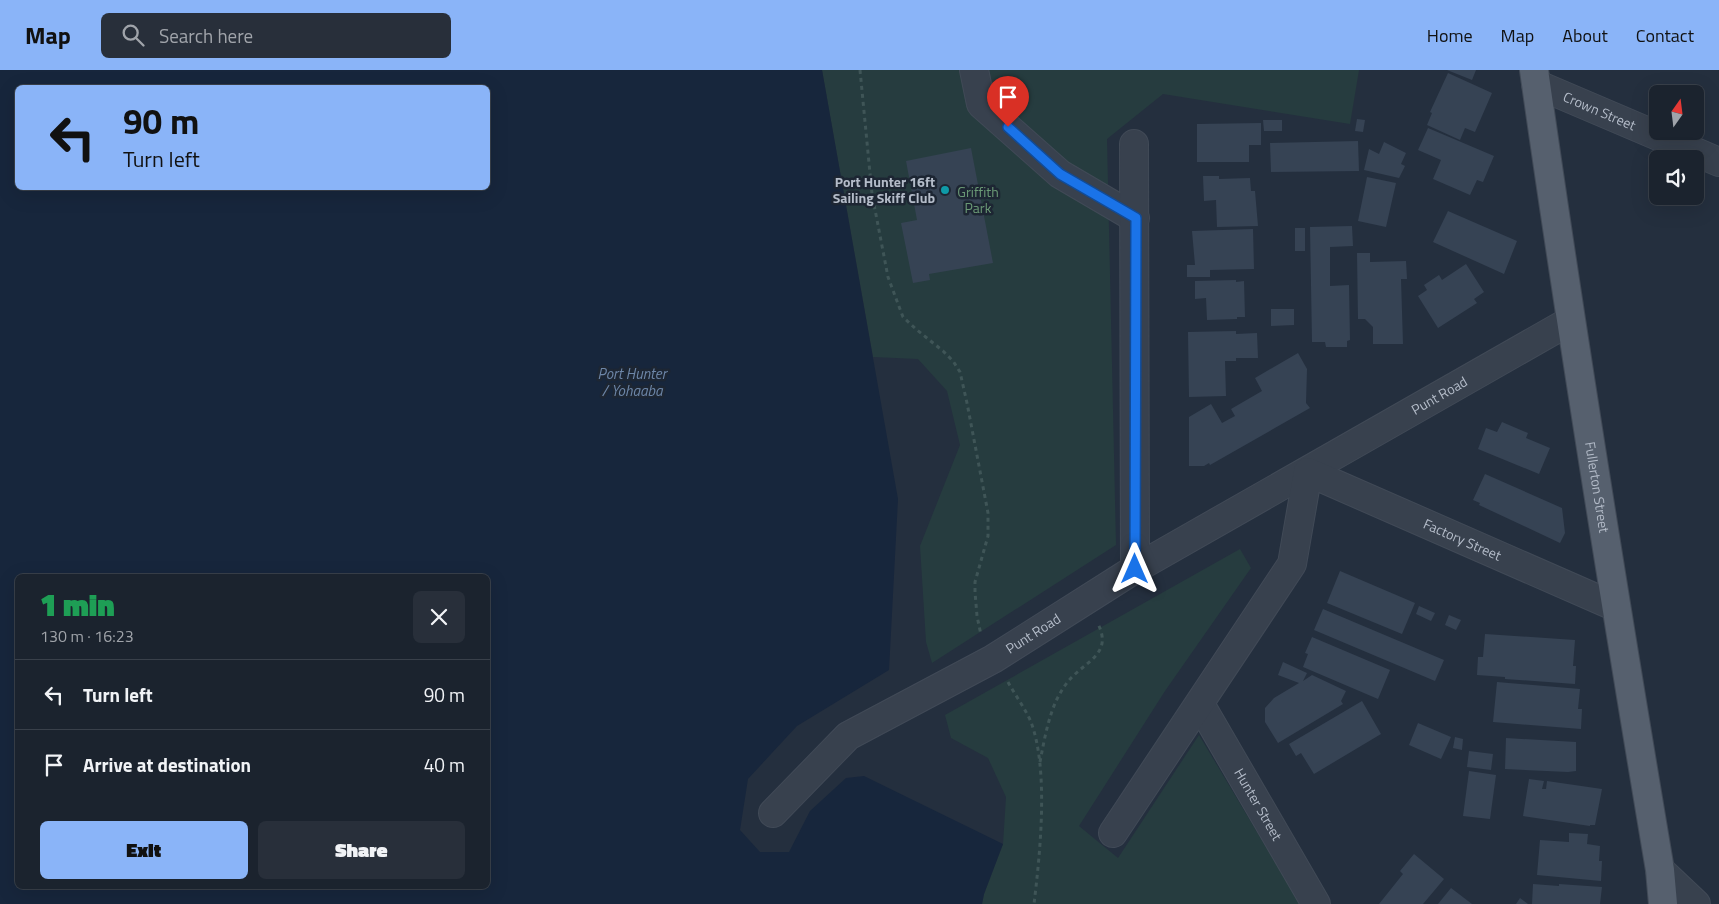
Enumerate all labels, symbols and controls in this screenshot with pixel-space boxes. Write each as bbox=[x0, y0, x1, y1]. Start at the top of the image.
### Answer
search box bbox=[101, 13, 451, 58]
text: Map bbox=[25, 17, 71, 53]
icon: search bbox=[119, 21, 147, 49]
text: Search here bbox=[159, 21, 253, 50]
text: Home bbox=[1427, 22, 1473, 49]
text: Map bbox=[1501, 22, 1534, 49]
text: About bbox=[1562, 22, 1608, 49]
text: Contact bbox=[1636, 22, 1694, 49]
pin bbox=[987, 76, 1029, 127]
icon: arrive bbox=[994, 83, 1022, 111]
north arrow bbox=[1649, 85, 1704, 140]
map controls bbox=[1649, 85, 1704, 205]
street label: Crown Street bbox=[1560, 86, 1639, 135]
text: 90 m bbox=[123, 94, 199, 148]
icon: left bbox=[40, 105, 105, 170]
text: Turn left bbox=[123, 142, 200, 176]
button: sound bbox=[1649, 150, 1704, 205]
place label: Port Hunter 16ft Sailing Skiff Club bbox=[833, 171, 935, 208]
park label: Griffith Park bbox=[957, 181, 999, 218]
marker: Port Hunter 16ft Sailing Skiff Club bbox=[939, 184, 951, 196]
water label: Port Hunter / Yohaaba bbox=[597, 362, 669, 402]
street label: Punt Road bbox=[1407, 371, 1471, 419]
street label: Fullerton Street bbox=[1580, 440, 1615, 534]
street label: Factory Street bbox=[1420, 513, 1505, 566]
position arrow bbox=[1108, 542, 1160, 594]
text: 1 min bbox=[40, 582, 115, 628]
button: close bbox=[413, 591, 465, 643]
street label: Punt Road bbox=[1001, 608, 1064, 659]
text: 130 m · 16:23 bbox=[40, 624, 134, 648]
text: Turn left bbox=[83, 680, 153, 709]
text: 90 m bbox=[424, 680, 465, 709]
icon: left bbox=[40, 681, 68, 709]
text: Arrive at destination bbox=[83, 750, 251, 779]
text: 40 m bbox=[424, 750, 465, 779]
icon: arrive bbox=[40, 751, 68, 779]
street label: Hunter Street bbox=[1229, 764, 1288, 844]
button: Exit bbox=[40, 821, 248, 879]
button: Share bbox=[258, 821, 465, 879]

